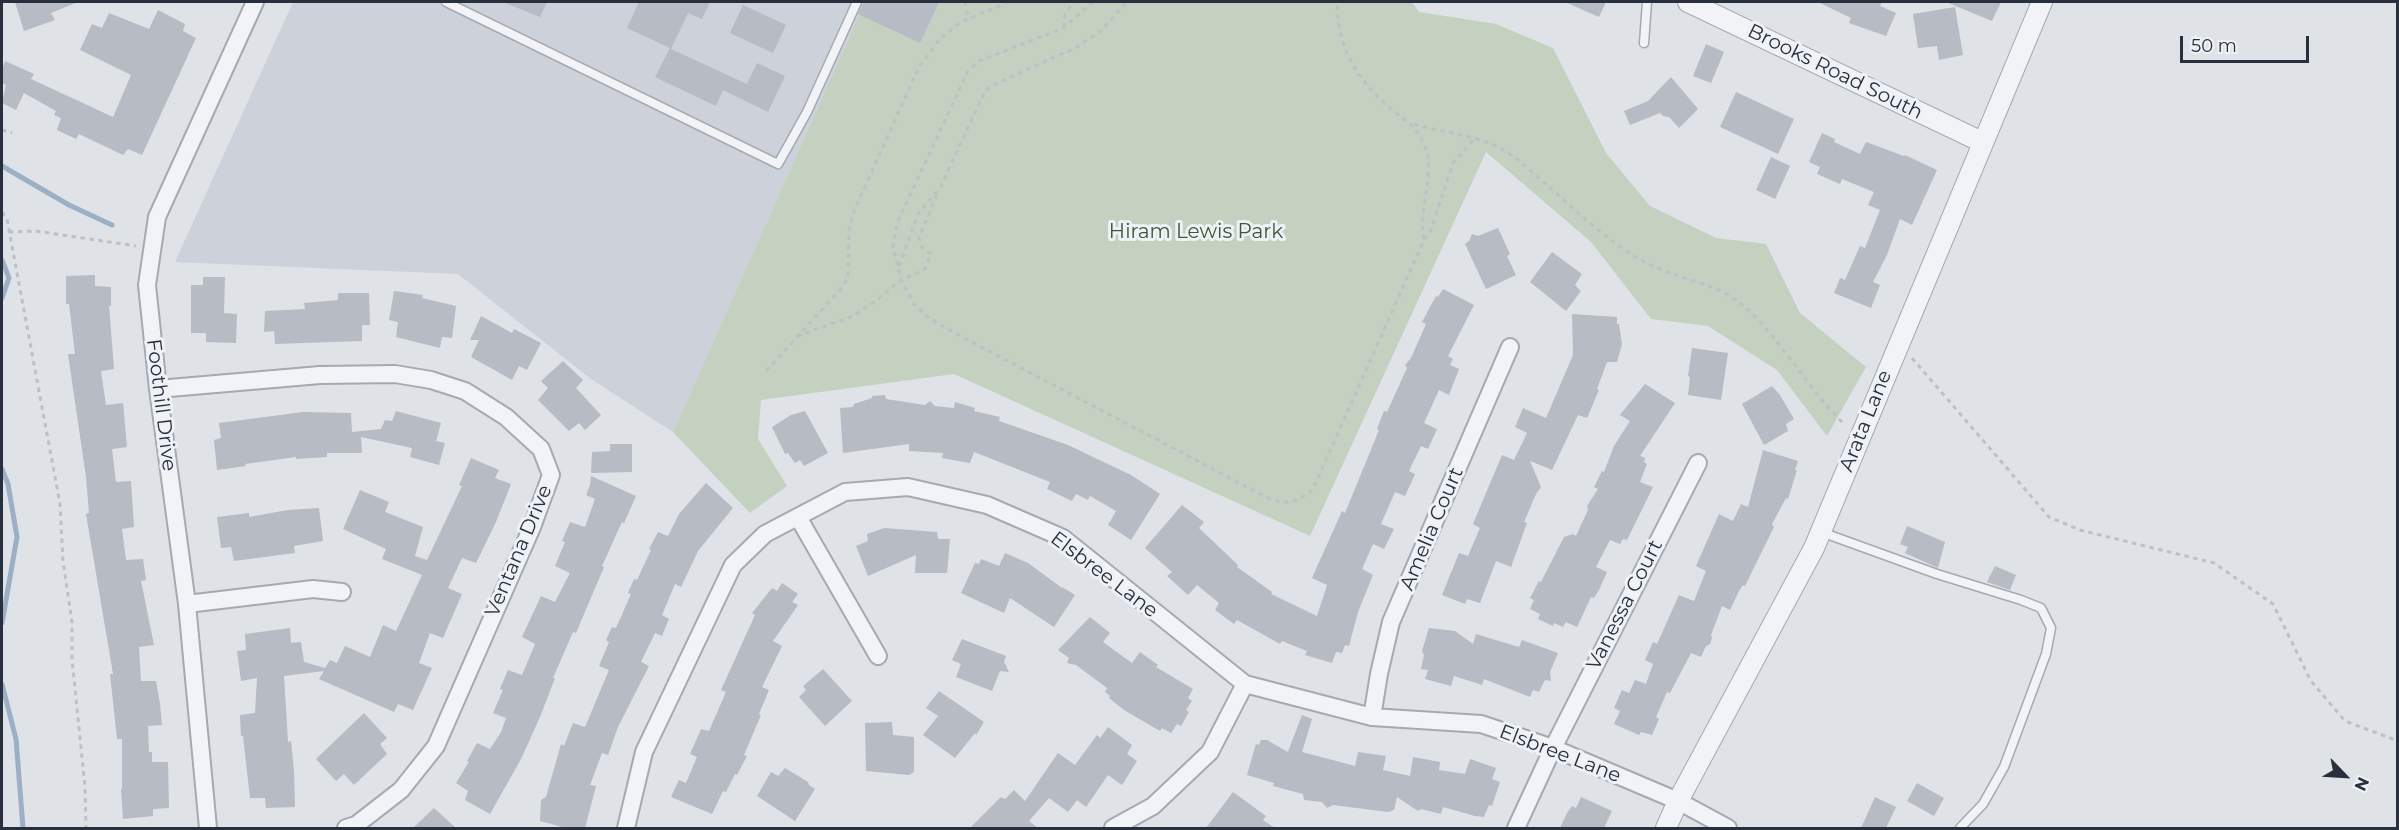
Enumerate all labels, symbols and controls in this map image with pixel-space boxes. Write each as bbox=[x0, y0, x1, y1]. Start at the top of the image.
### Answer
street label: Brooks Road South bbox=[1743, 19, 1927, 125]
scale bar bbox=[2183, 24, 2312, 62]
text: 50 m bbox=[2191, 35, 2237, 57]
park label: Hiram Lewis Park bbox=[1109, 220, 1283, 244]
street label: Foothill Drive bbox=[141, 338, 181, 472]
street label: Arata Lane bbox=[1835, 367, 1897, 475]
street label: Amelia Court bbox=[1395, 464, 1469, 594]
street label: Ventana Drive bbox=[480, 481, 558, 621]
street label: Elsbree Lane bbox=[1045, 527, 1163, 623]
street label: Vanessa Court bbox=[1582, 536, 1668, 674]
street label: Elsbree Lane bbox=[1496, 720, 1624, 788]
north arrow bbox=[2315, 746, 2375, 806]
text: N bbox=[2350, 774, 2373, 794]

